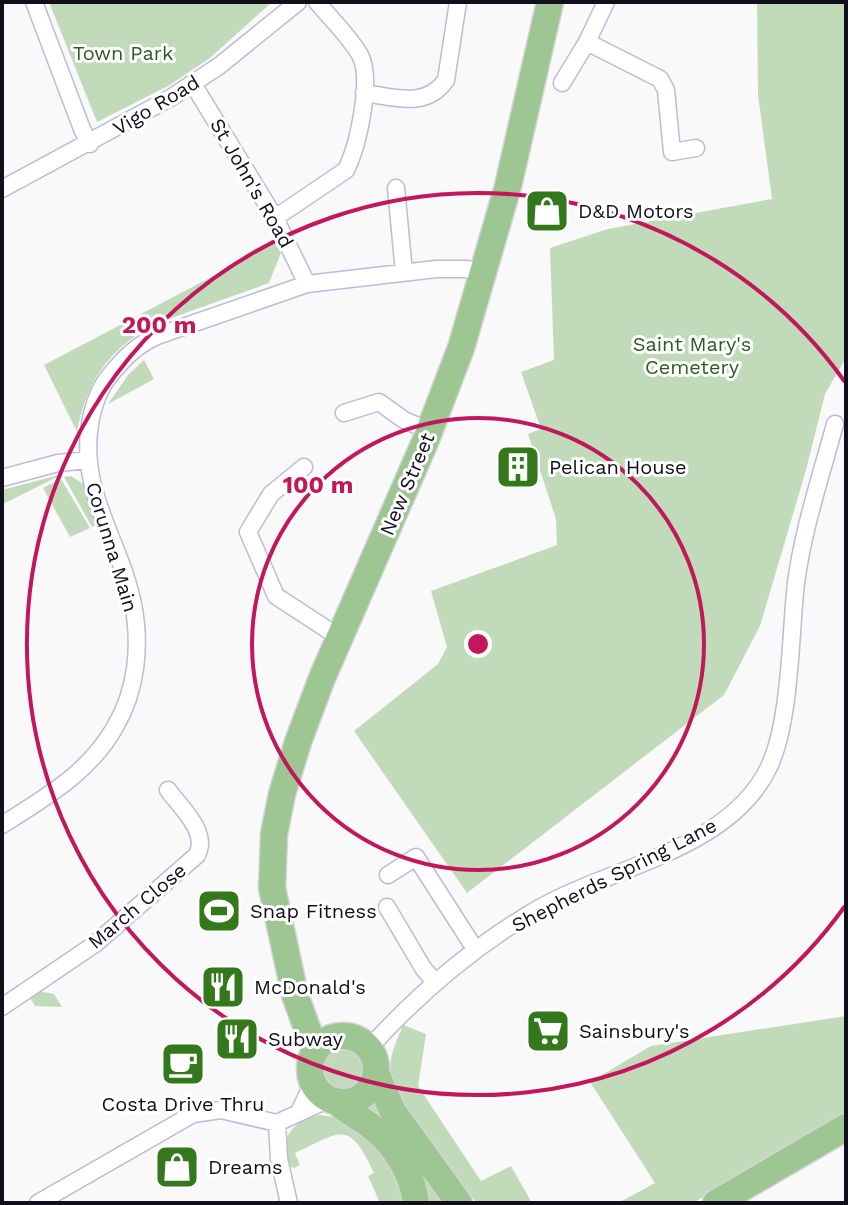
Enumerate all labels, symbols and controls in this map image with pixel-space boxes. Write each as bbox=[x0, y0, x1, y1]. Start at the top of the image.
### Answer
park label: Town Park bbox=[73, 41, 173, 65]
street label: Vigo Road bbox=[108, 70, 204, 140]
street label: St John's Road bbox=[205, 114, 299, 252]
shop icon: D&D Motors bbox=[523, 187, 571, 235]
place label: D&D Motors bbox=[578, 199, 694, 223]
text: 200 m bbox=[122, 311, 196, 339]
park label: Saint Mary's Cemetery bbox=[633, 332, 751, 379]
street label: New Street bbox=[375, 429, 440, 539]
building icon: Pelican House bbox=[494, 443, 542, 491]
place label: Pelican House bbox=[549, 455, 687, 479]
text: 100 m bbox=[283, 471, 353, 499]
street label: Corunna Main bbox=[81, 479, 143, 615]
centre of rings bbox=[464, 630, 492, 658]
street label: Shepherds Spring Lane bbox=[508, 813, 720, 937]
street label: March Close bbox=[83, 858, 191, 954]
sports icon: Snap Fitness bbox=[195, 887, 243, 935]
place label: Snap Fitness bbox=[250, 899, 377, 923]
restaurant icon: McDonald's bbox=[199, 963, 247, 1011]
place label: McDonald's bbox=[254, 975, 366, 999]
supermarket icon: Sainsbury's bbox=[524, 1007, 572, 1055]
restaurant icon: Subway bbox=[213, 1015, 261, 1063]
place label: Sainsbury's bbox=[579, 1019, 690, 1043]
place label: Subway bbox=[268, 1027, 344, 1051]
cafe icon: Costa Drive Thru bbox=[159, 1040, 207, 1088]
place label: Costa Drive Thru bbox=[102, 1092, 264, 1116]
shop icon: Dreams bbox=[153, 1143, 201, 1191]
place label: Dreams bbox=[208, 1155, 283, 1179]

